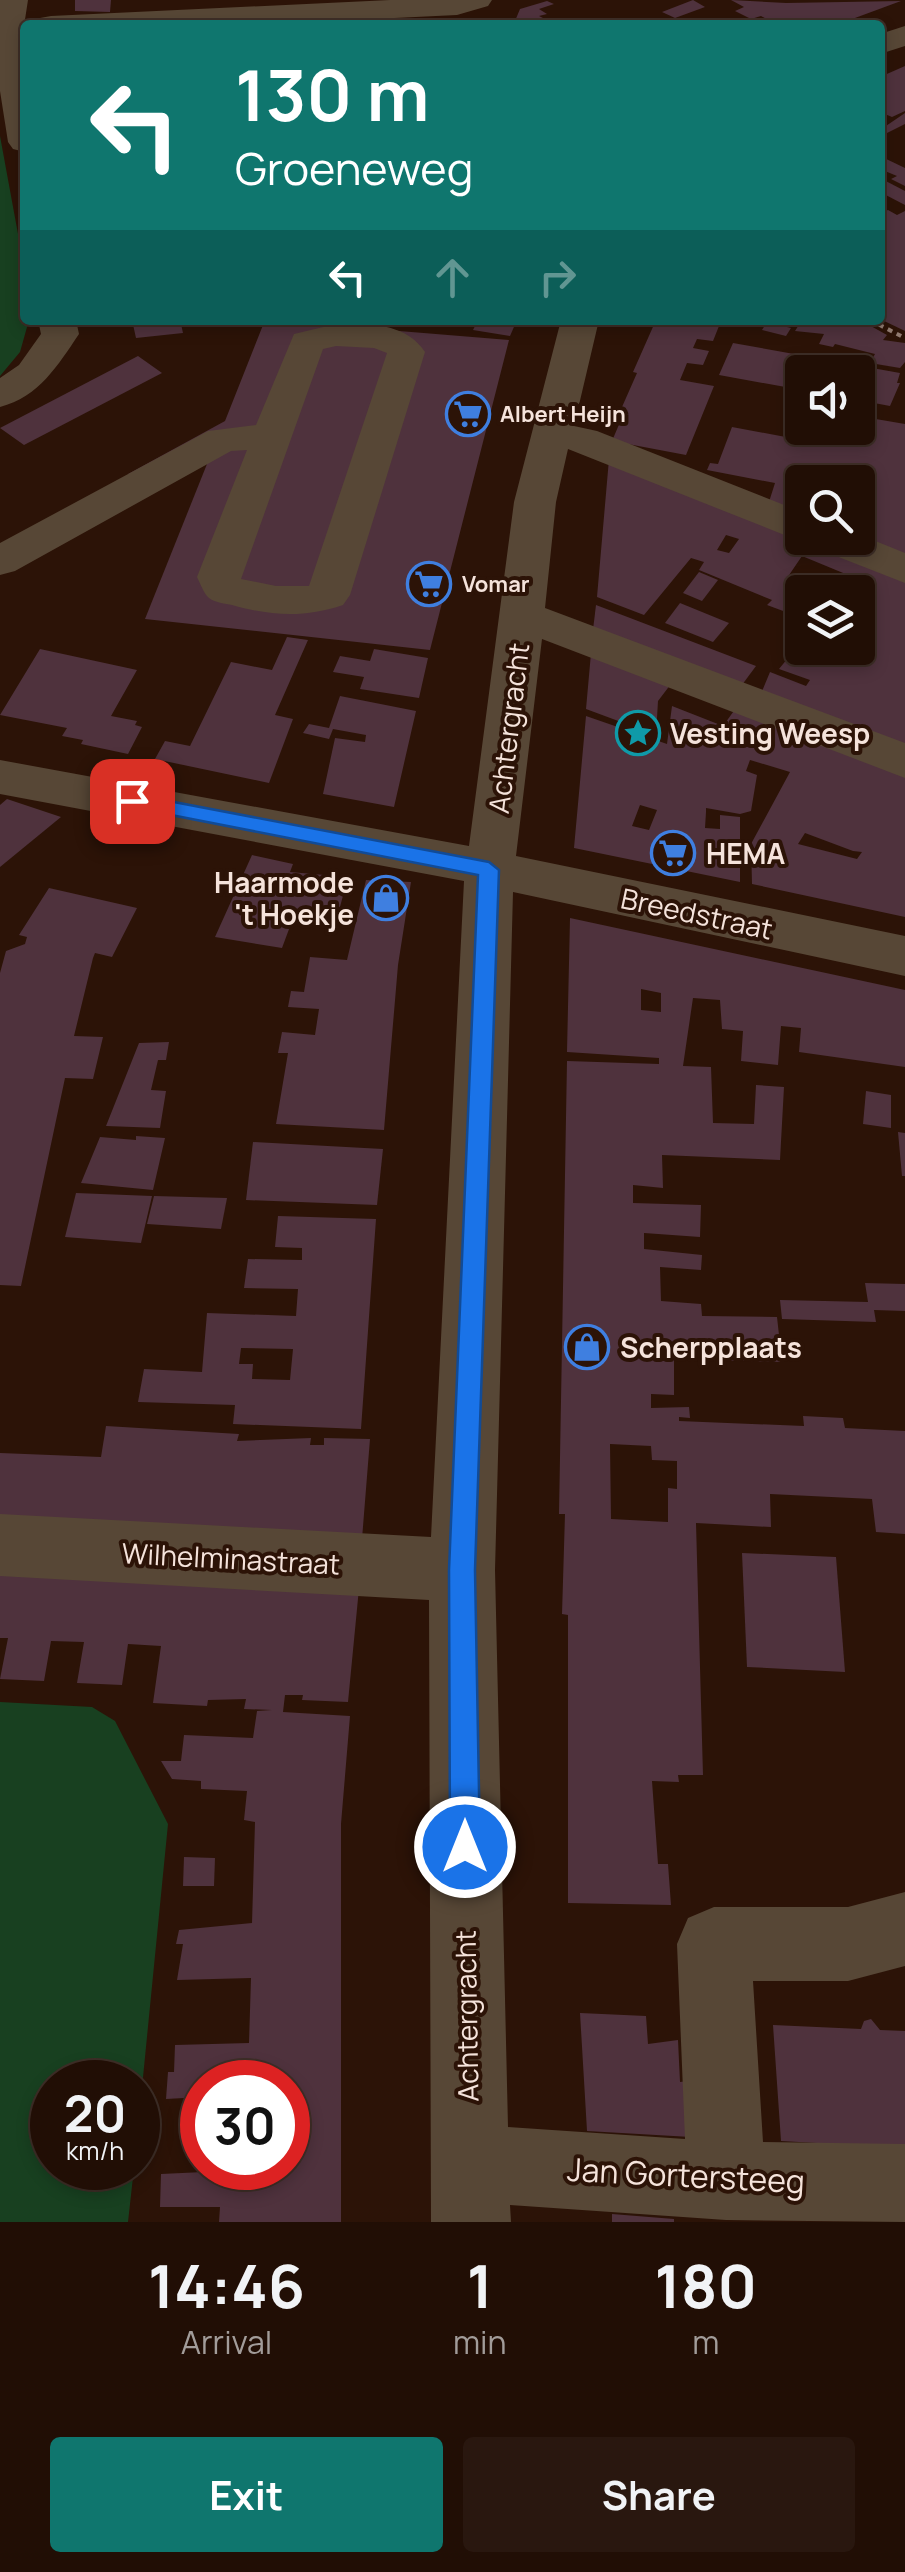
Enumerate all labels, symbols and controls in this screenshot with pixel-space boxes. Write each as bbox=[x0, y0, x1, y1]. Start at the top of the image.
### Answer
text: 130 m bbox=[235, 46, 429, 142]
icon: left bbox=[70, 60, 200, 190]
text: Groeneweg bbox=[235, 137, 473, 199]
icon: left bbox=[320, 250, 375, 305]
icon: ahead bbox=[425, 250, 480, 305]
icon: right bbox=[530, 250, 585, 305]
map controls bbox=[785, 355, 875, 665]
button: sound bbox=[785, 355, 875, 445]
supermarket icon: Albert Heijn bbox=[445, 391, 491, 437]
place label: Albert Heijn bbox=[500, 399, 626, 429]
button: search bbox=[785, 465, 875, 555]
supermarket icon: Vomar bbox=[406, 561, 452, 607]
place label: Vomar bbox=[462, 569, 530, 599]
button: layers bbox=[785, 575, 875, 665]
street label: Achtergracht bbox=[479, 641, 537, 815]
place icon: Vesting Weesp bbox=[615, 710, 661, 756]
place label: Vesting Weesp bbox=[670, 714, 870, 752]
pin bbox=[90, 759, 175, 844]
icon: arrive bbox=[105, 774, 160, 829]
supermarket icon: HEMA bbox=[650, 830, 696, 876]
place label: HEMA bbox=[706, 834, 786, 872]
place label: Haarmode 't Hoekje bbox=[214, 863, 354, 933]
shop icon: Haarmode 't Hoekje bbox=[363, 875, 409, 921]
street label: Breedstraat bbox=[618, 878, 776, 948]
shop icon: Scherpplaats bbox=[564, 1324, 610, 1370]
place label: Scherpplaats bbox=[620, 1328, 802, 1366]
street label: Wilhelminastraat bbox=[121, 1533, 341, 1583]
position arrow bbox=[413, 1795, 517, 1899]
street label: Achtergracht bbox=[446, 1930, 486, 2102]
speed limit sign: 30 bbox=[180, 2060, 310, 2190]
text: 20 bbox=[64, 2079, 126, 2147]
text: km/h bbox=[66, 2133, 124, 2168]
street label: Jan Gortersteeg bbox=[566, 2147, 806, 2203]
text: 14:46 bbox=[148, 2244, 305, 2326]
text: 1 bbox=[467, 2244, 493, 2326]
text: 180 bbox=[655, 2244, 757, 2326]
text: Arrival bbox=[181, 2320, 272, 2364]
text: min bbox=[453, 2320, 507, 2364]
text: m bbox=[692, 2320, 719, 2364]
button: Exit bbox=[50, 2437, 443, 2552]
button: Share bbox=[463, 2437, 855, 2552]

